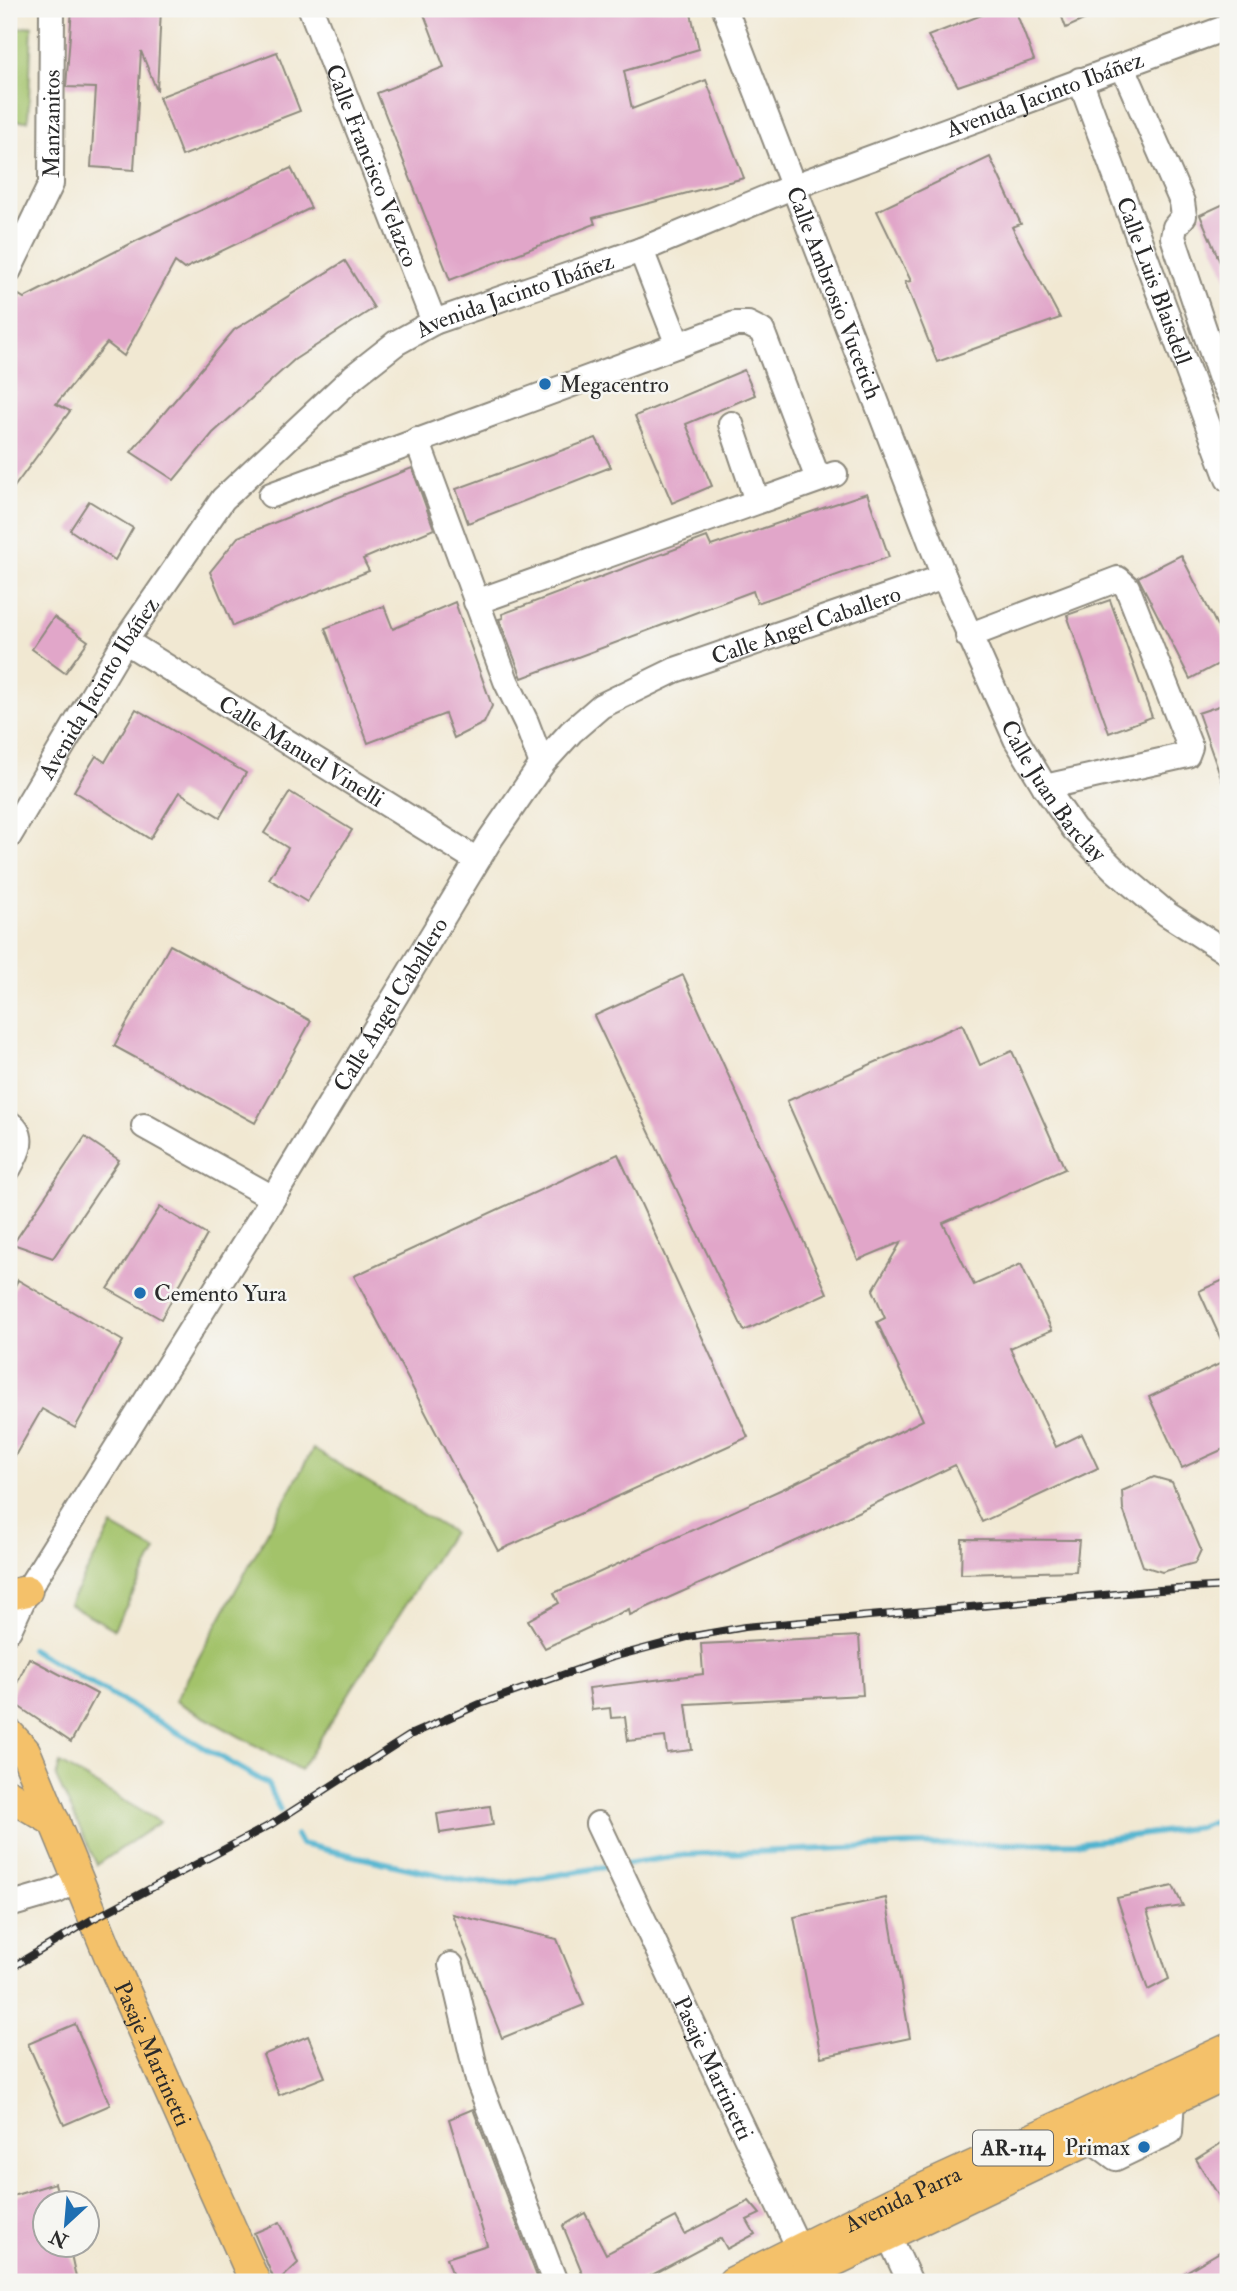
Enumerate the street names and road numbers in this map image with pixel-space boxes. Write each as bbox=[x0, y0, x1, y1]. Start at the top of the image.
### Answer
street label: Avenida Jacinto Ibáñez bbox=[941, 45, 1148, 144]
street label: Calle Francisco Velazco bbox=[320, 60, 425, 271]
street label: Manzanitos bbox=[37, 69, 66, 178]
street label: Calle Ambrosio Vucetich bbox=[780, 182, 888, 403]
street label: Calle Luis Blaisdell bbox=[1110, 193, 1199, 369]
street label: Avenida Jacinto Ibáñez bbox=[409, 246, 617, 344]
street label: Calle Ángel Caballero bbox=[707, 579, 904, 671]
street label: Avenida Jacinto Ibáñez bbox=[31, 591, 165, 785]
street label: Calle Manuel Vinelli bbox=[213, 688, 390, 813]
street label: Calle Juan Barclay bbox=[995, 715, 1113, 868]
street label: Calle Ángel Caballero bbox=[326, 912, 454, 1097]
street label: Pasaje Martinetti bbox=[108, 1977, 198, 2131]
street label: Pasaje Martinetti bbox=[667, 1991, 760, 2145]
road number: AR-114 bbox=[973, 2130, 1053, 2166]
street label: Avenida Parra bbox=[839, 2159, 966, 2239]

